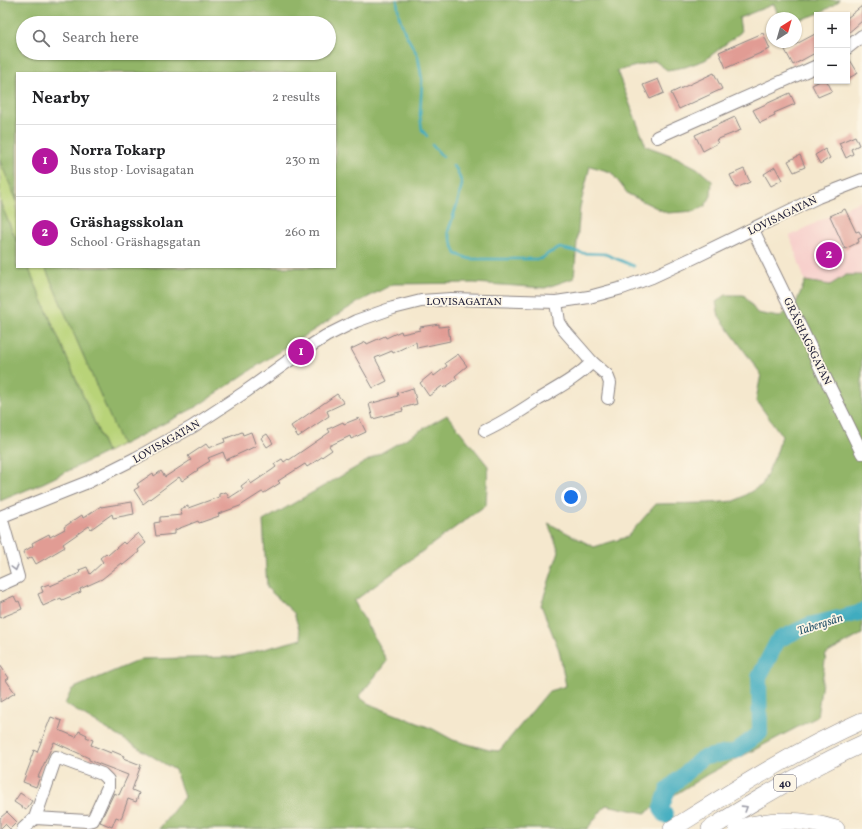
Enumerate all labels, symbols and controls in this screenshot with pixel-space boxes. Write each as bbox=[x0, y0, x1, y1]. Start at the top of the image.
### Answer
north arrow bbox=[766, 12, 802, 48]
map controls bbox=[814, 12, 850, 84]
button: + bbox=[814, 12, 850, 48]
search box bbox=[16, 16, 336, 60]
icon: search bbox=[30, 27, 52, 49]
text: Search here bbox=[62, 28, 139, 49]
button: − bbox=[814, 48, 850, 84]
text: Nearby bbox=[32, 87, 90, 110]
text: 2 results bbox=[272, 89, 320, 107]
text: Norra Tokarp bbox=[70, 141, 166, 162]
text: 1 bbox=[42, 152, 48, 170]
text: 230 m bbox=[285, 152, 320, 170]
text: Bus stop · Lovisagatan bbox=[70, 162, 194, 180]
street label: LOVISAGATAN bbox=[746, 193, 820, 240]
text: Gräshagsskolan bbox=[70, 213, 184, 234]
text: 2 bbox=[42, 224, 48, 242]
text: 260 m bbox=[285, 224, 320, 242]
text: School · Gräshagsgatan bbox=[70, 234, 201, 252]
pin: 2 bbox=[816, 240, 842, 270]
street label: LOVISAGATAN bbox=[426, 295, 502, 310]
street label: GRÄSHAGSGATAN bbox=[779, 295, 834, 388]
pin: 1 bbox=[288, 337, 314, 367]
street label: LOVISAGATAN bbox=[130, 417, 203, 468]
your location bbox=[561, 487, 581, 507]
one-way arrow bbox=[10, 564, 19, 571]
water label: Tabergsån bbox=[796, 610, 845, 640]
road number: 40 bbox=[774, 775, 796, 791]
one-way arrow bbox=[741, 805, 748, 812]

